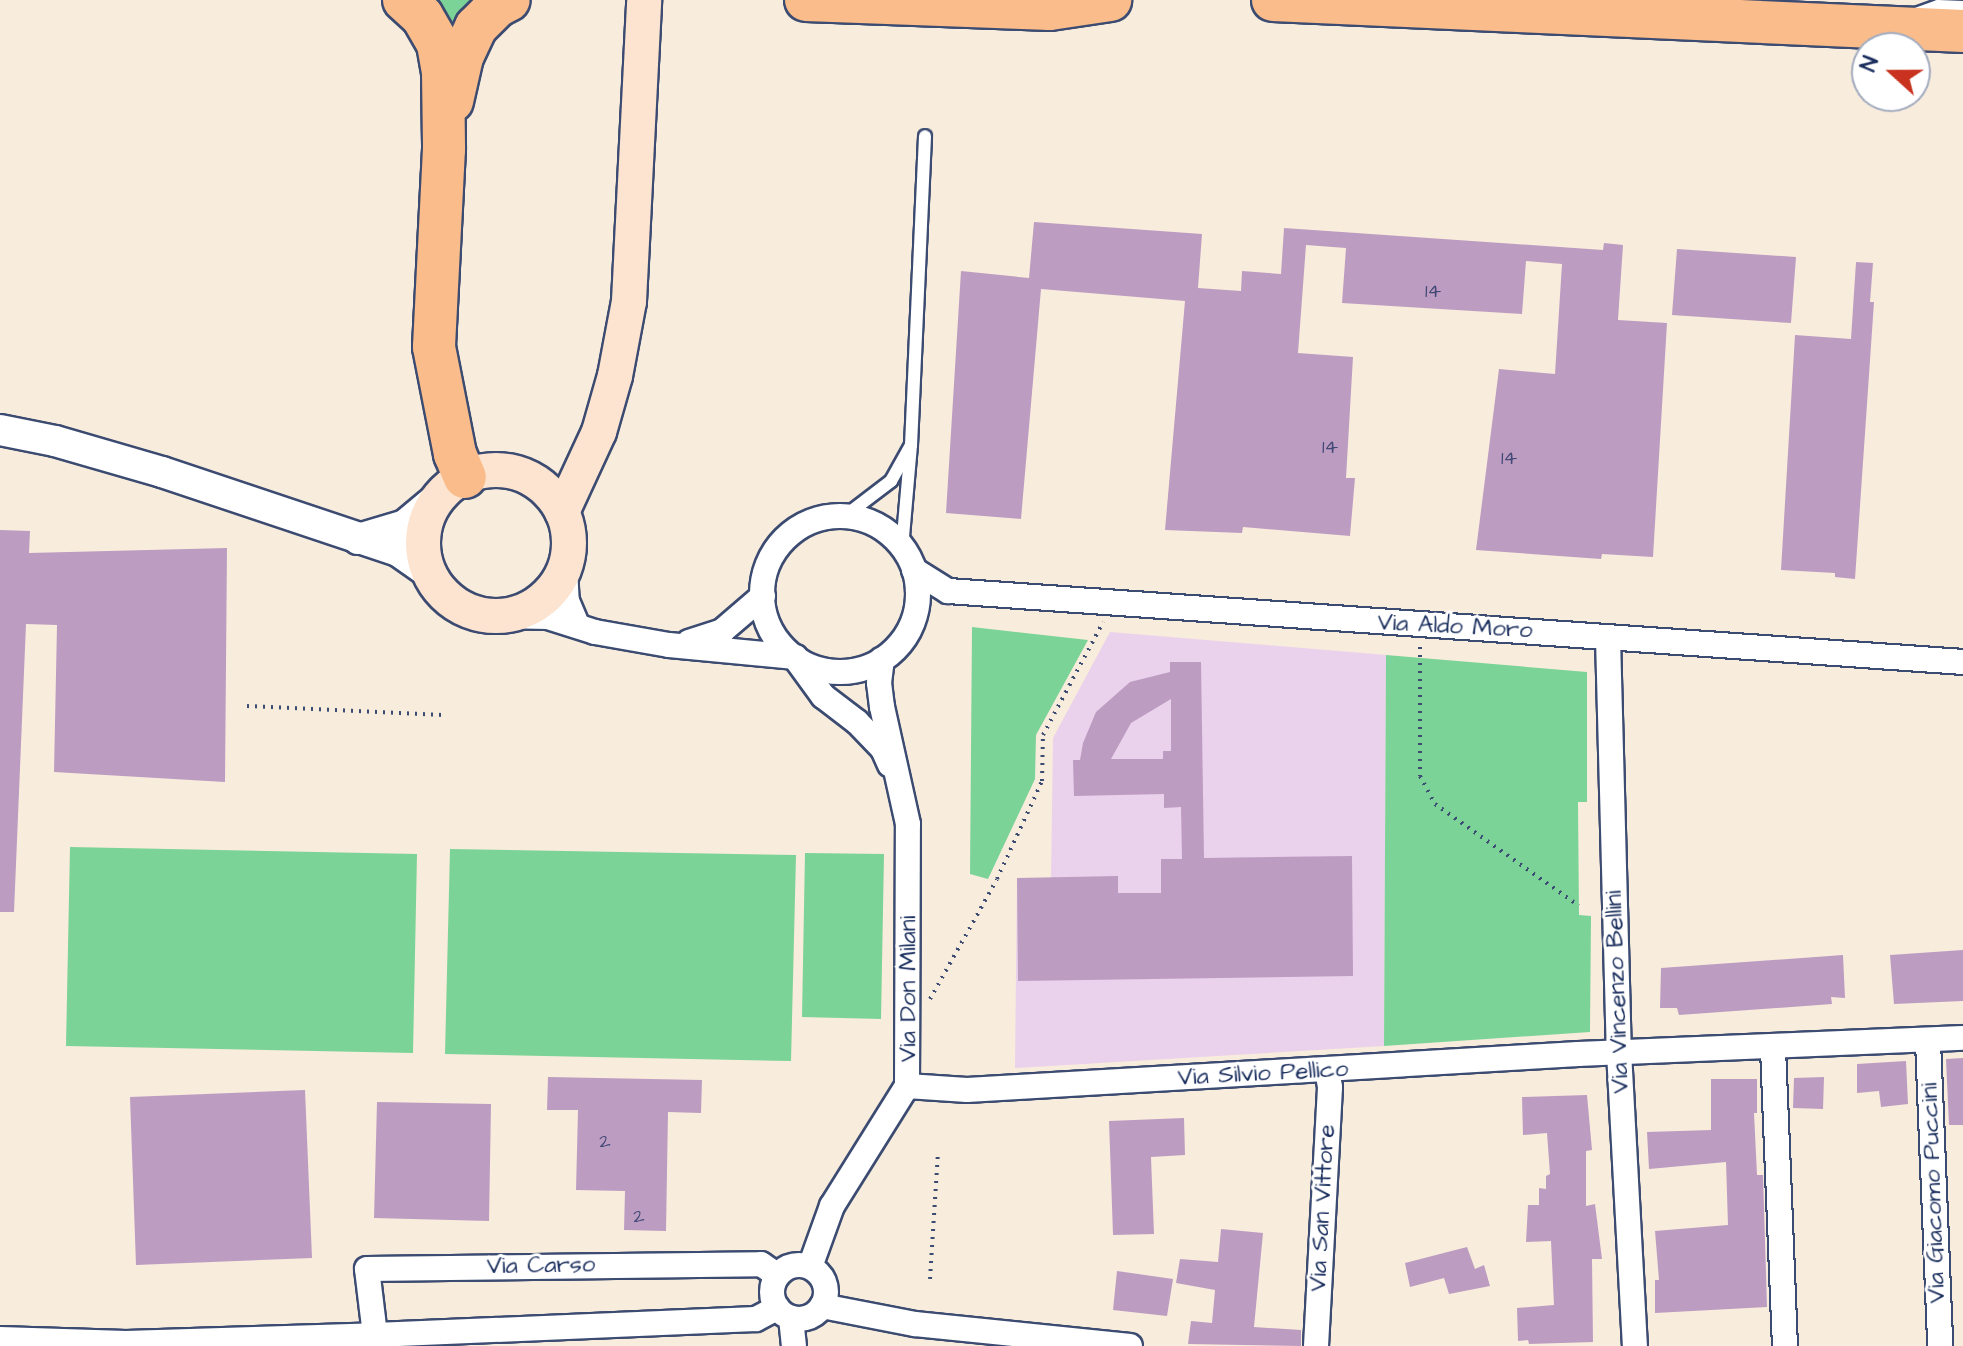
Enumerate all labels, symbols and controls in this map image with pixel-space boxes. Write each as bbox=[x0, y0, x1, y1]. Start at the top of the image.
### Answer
north arrow bbox=[1851, 32, 1931, 112]
text: N bbox=[1853, 52, 1887, 76]
house number: 14 bbox=[1425, 279, 1441, 303]
house number: 14 bbox=[1322, 435, 1338, 459]
house number: 14 bbox=[1501, 446, 1517, 470]
street label: Via Aldo Moro bbox=[1377, 609, 1533, 645]
street label: Via Vincenzo Bellini bbox=[1600, 890, 1636, 1094]
street label: Via Don Milani bbox=[895, 916, 923, 1062]
street label: Via Silvio Pellico bbox=[1177, 1055, 1349, 1093]
street label: Via Giacomo Puccini bbox=[1916, 1082, 1952, 1304]
street label: Via San Vittore bbox=[1304, 1124, 1342, 1292]
house number: 2 bbox=[599, 1129, 611, 1153]
house number: 2 bbox=[633, 1204, 645, 1228]
street label: Via Carso bbox=[487, 1251, 595, 1281]

